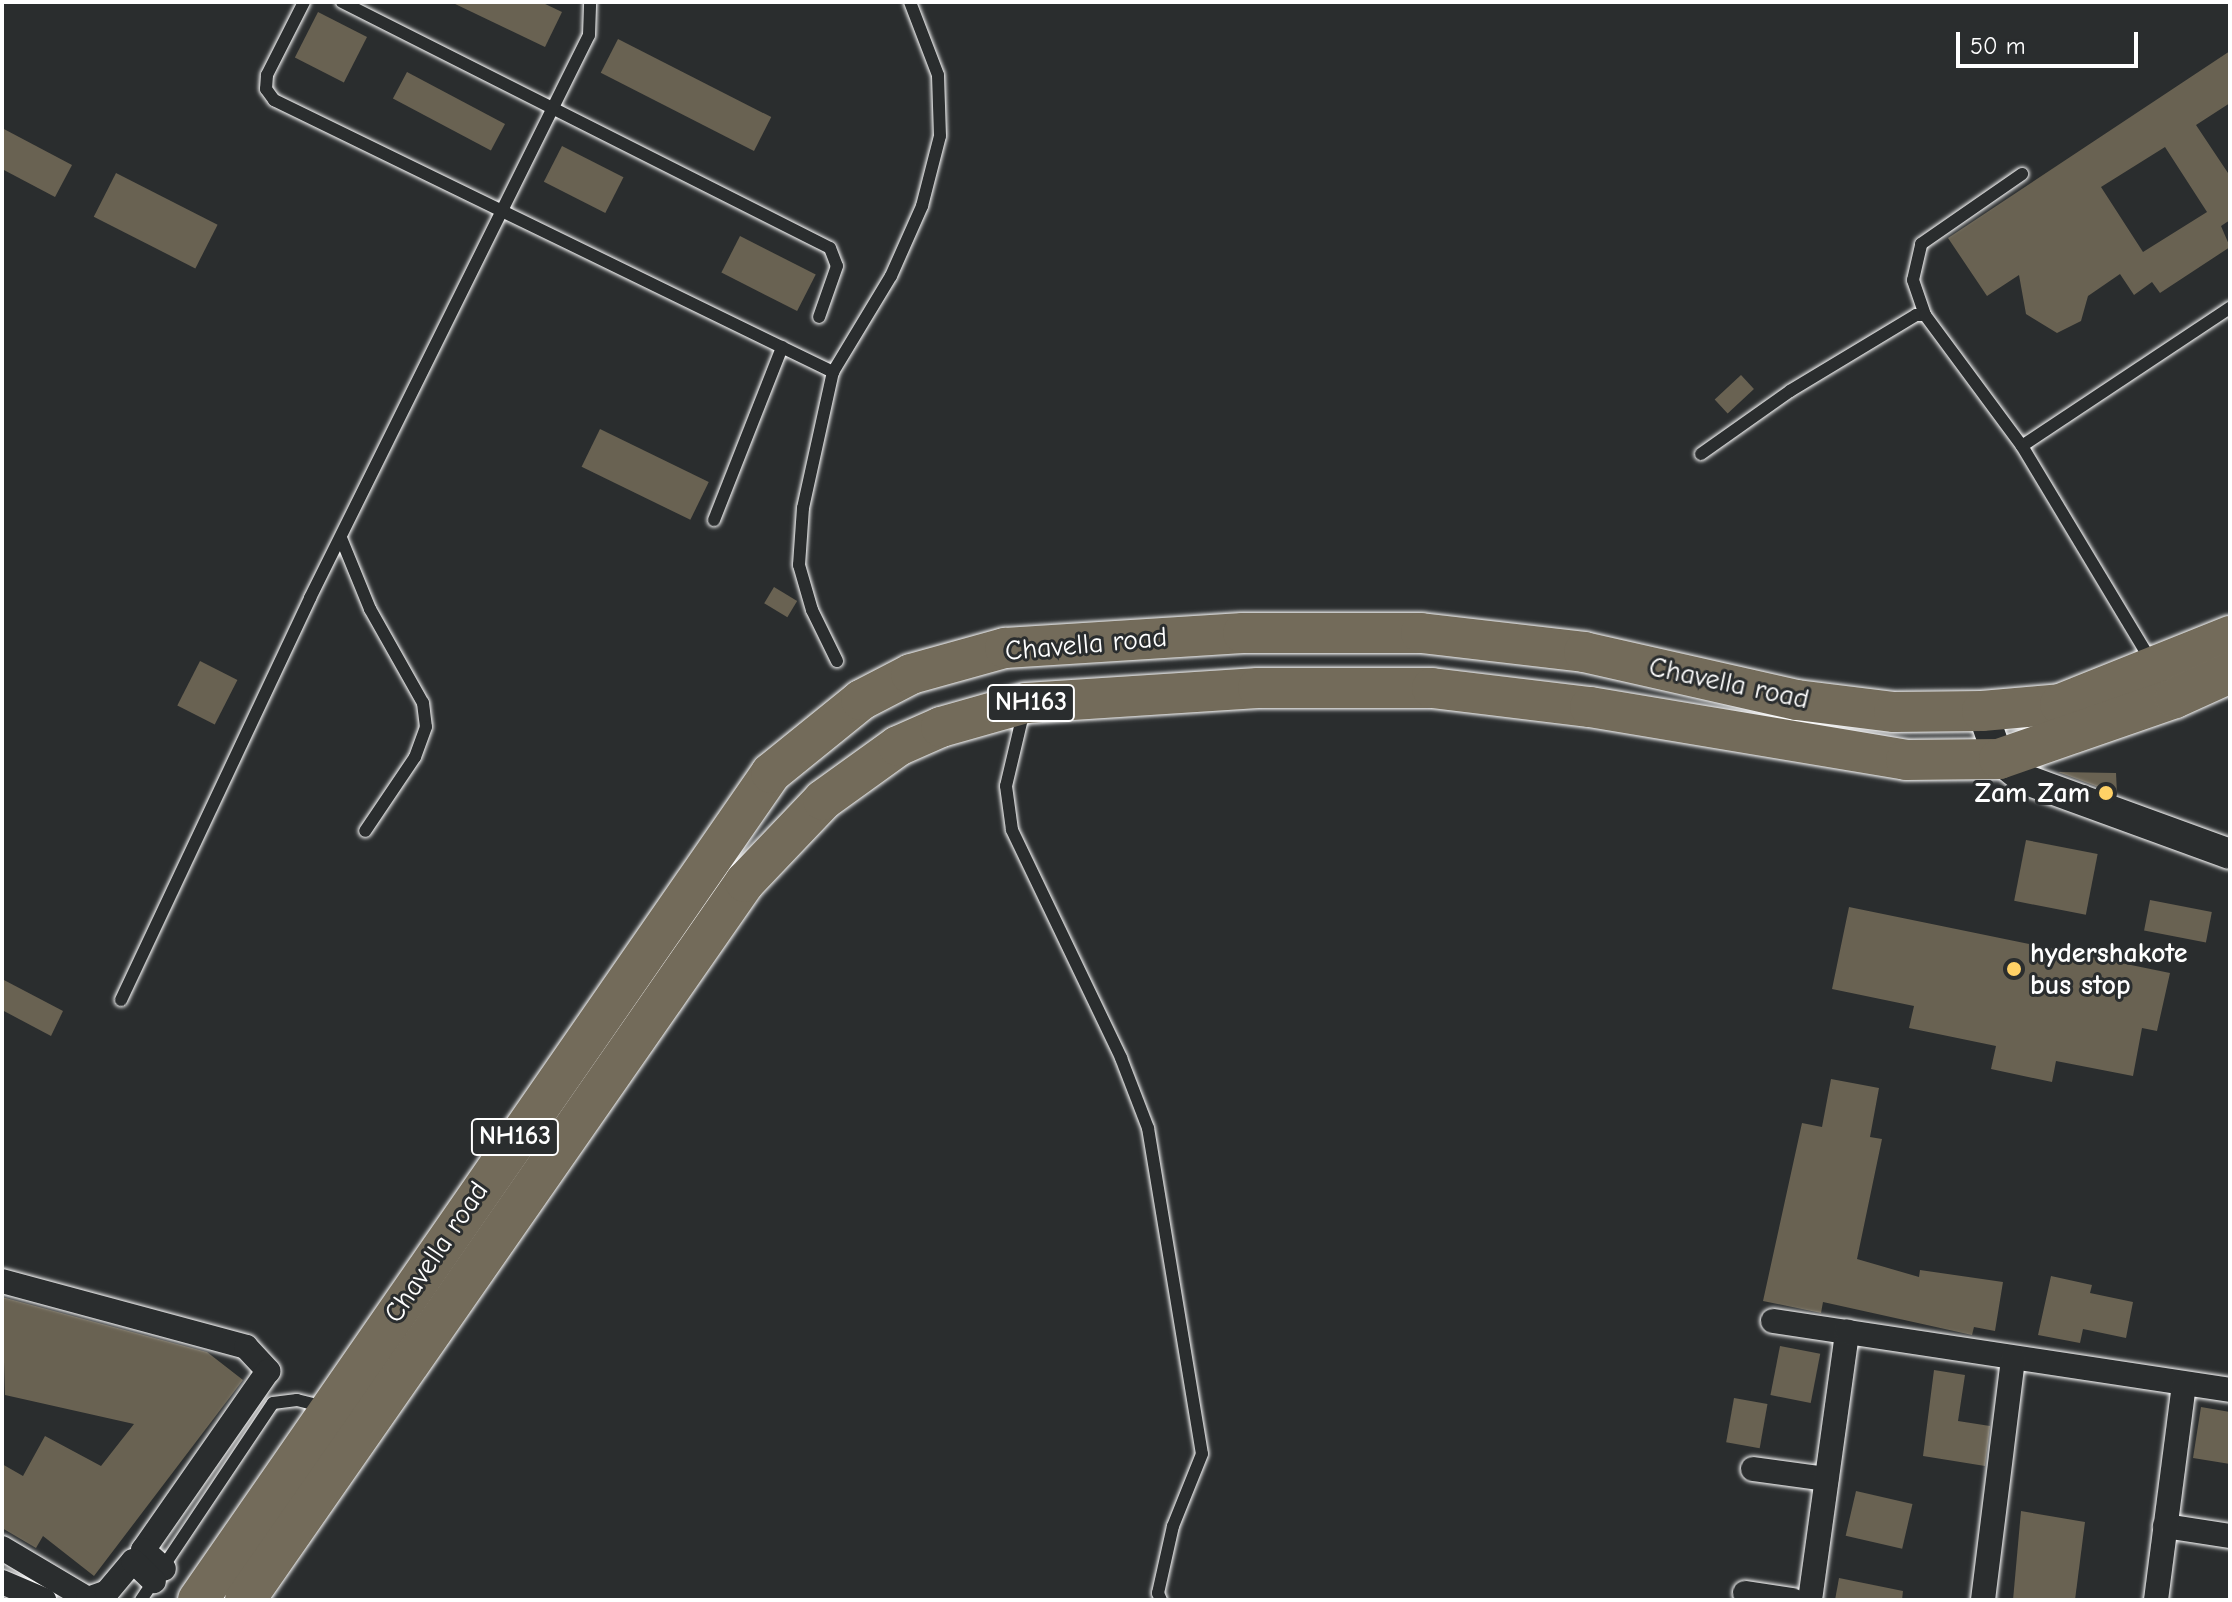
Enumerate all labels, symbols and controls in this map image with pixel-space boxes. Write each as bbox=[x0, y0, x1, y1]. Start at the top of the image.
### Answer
scale bar bbox=[1960, 16, 2142, 66]
text: 50 m bbox=[1970, 32, 2026, 60]
street label: Chavella road bbox=[1004, 620, 1168, 668]
street label: Chavella road bbox=[1646, 650, 1812, 716]
road number: NH163 bbox=[985, 681, 1077, 725]
place label: Zam Zam bbox=[1975, 776, 2090, 810]
marker: Zam Zam bbox=[2097, 784, 2115, 802]
place label: hydershakote bus stop bbox=[2030, 936, 2188, 1002]
marker: hydershakote bus stop bbox=[2005, 960, 2023, 978]
road number: NH163 bbox=[469, 1115, 561, 1159]
street label: Chavella road bbox=[377, 1175, 495, 1329]

